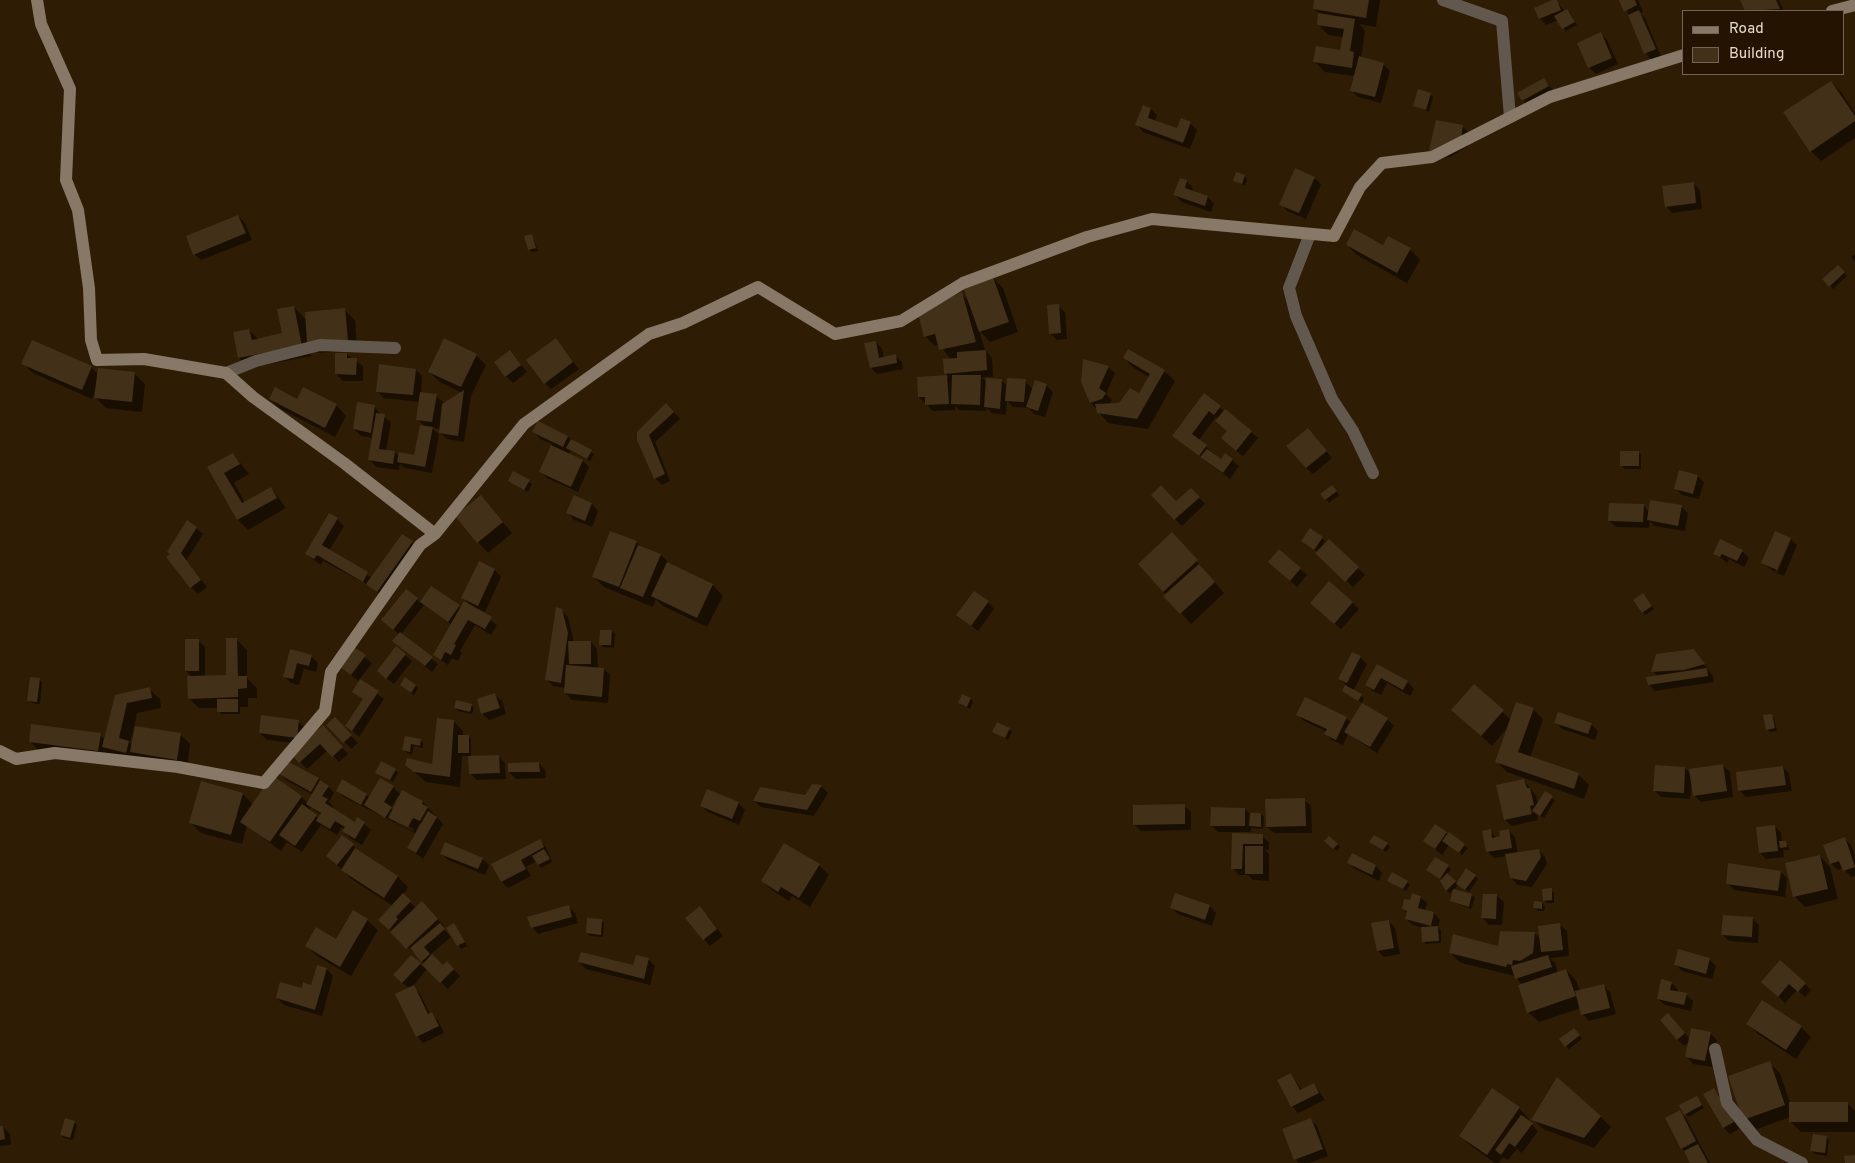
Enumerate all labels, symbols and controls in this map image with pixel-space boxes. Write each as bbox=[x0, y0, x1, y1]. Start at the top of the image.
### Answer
legend bbox=[1682, 10, 1845, 75]
text: Road bbox=[1729, 20, 1764, 39]
text: Building bbox=[1729, 45, 1784, 64]

